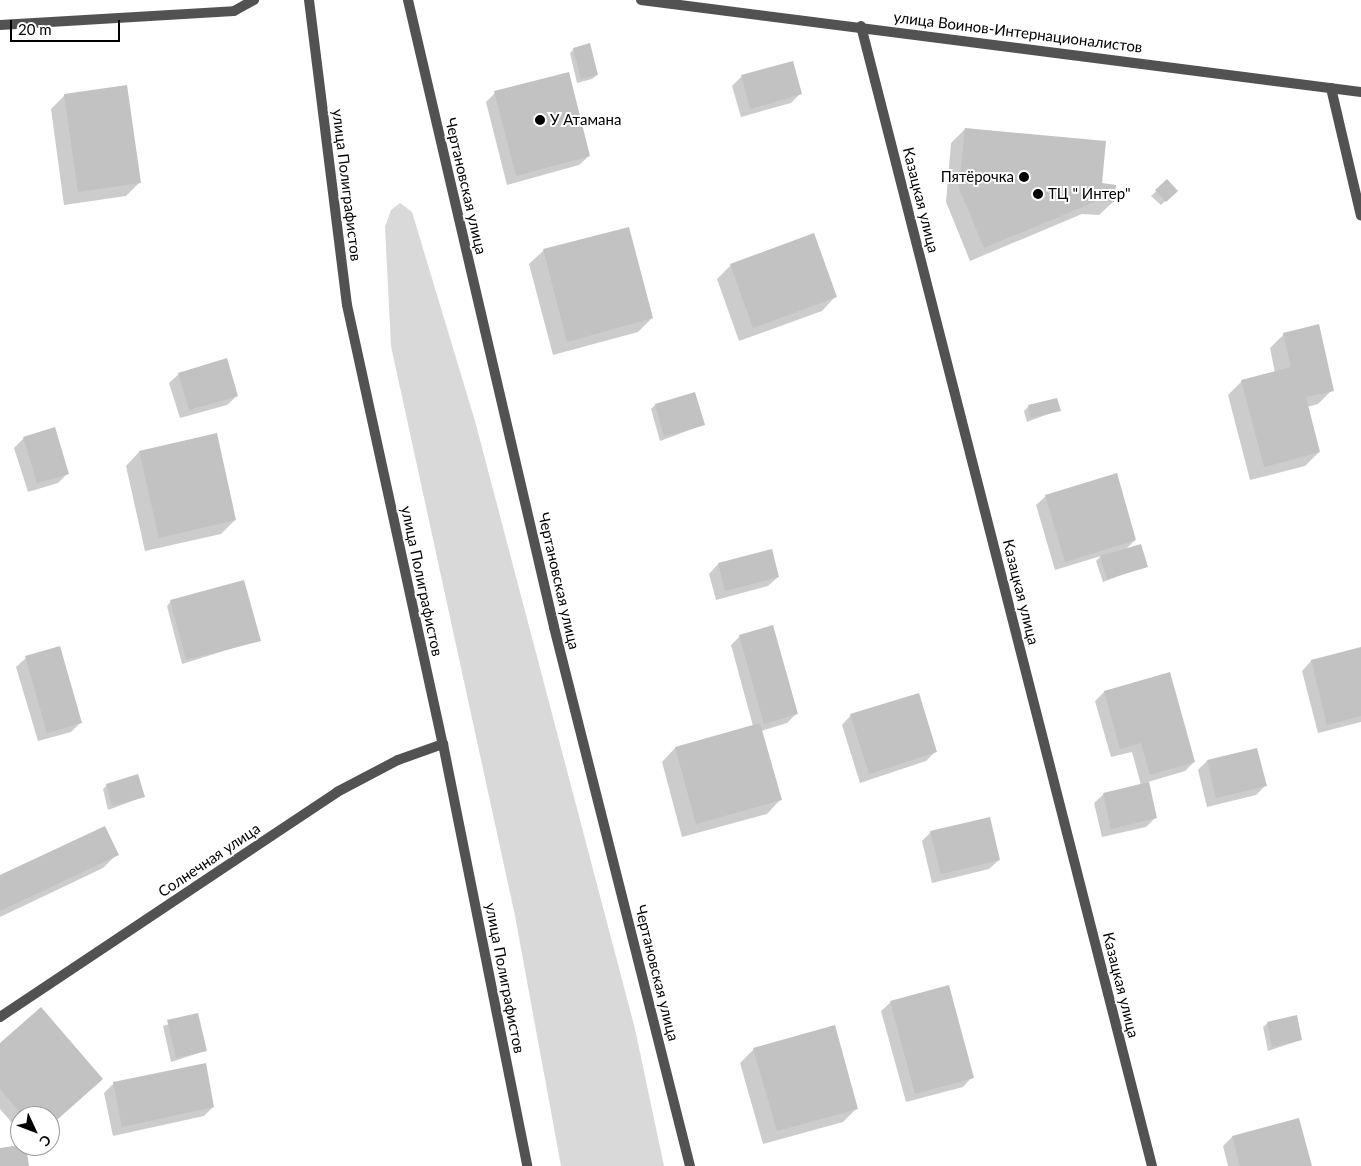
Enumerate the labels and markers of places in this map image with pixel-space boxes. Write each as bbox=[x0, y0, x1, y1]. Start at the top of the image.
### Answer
place label: У Атамана bbox=[550, 111, 621, 129]
marker: У Атамана bbox=[534, 114, 546, 126]
place label: Пятёрочка bbox=[941, 168, 1014, 186]
marker: Пятёрочка bbox=[1018, 171, 1030, 183]
place label: ТЦ " Интер" bbox=[1048, 185, 1130, 203]
marker: ТЦ " Интер" bbox=[1032, 188, 1044, 200]

